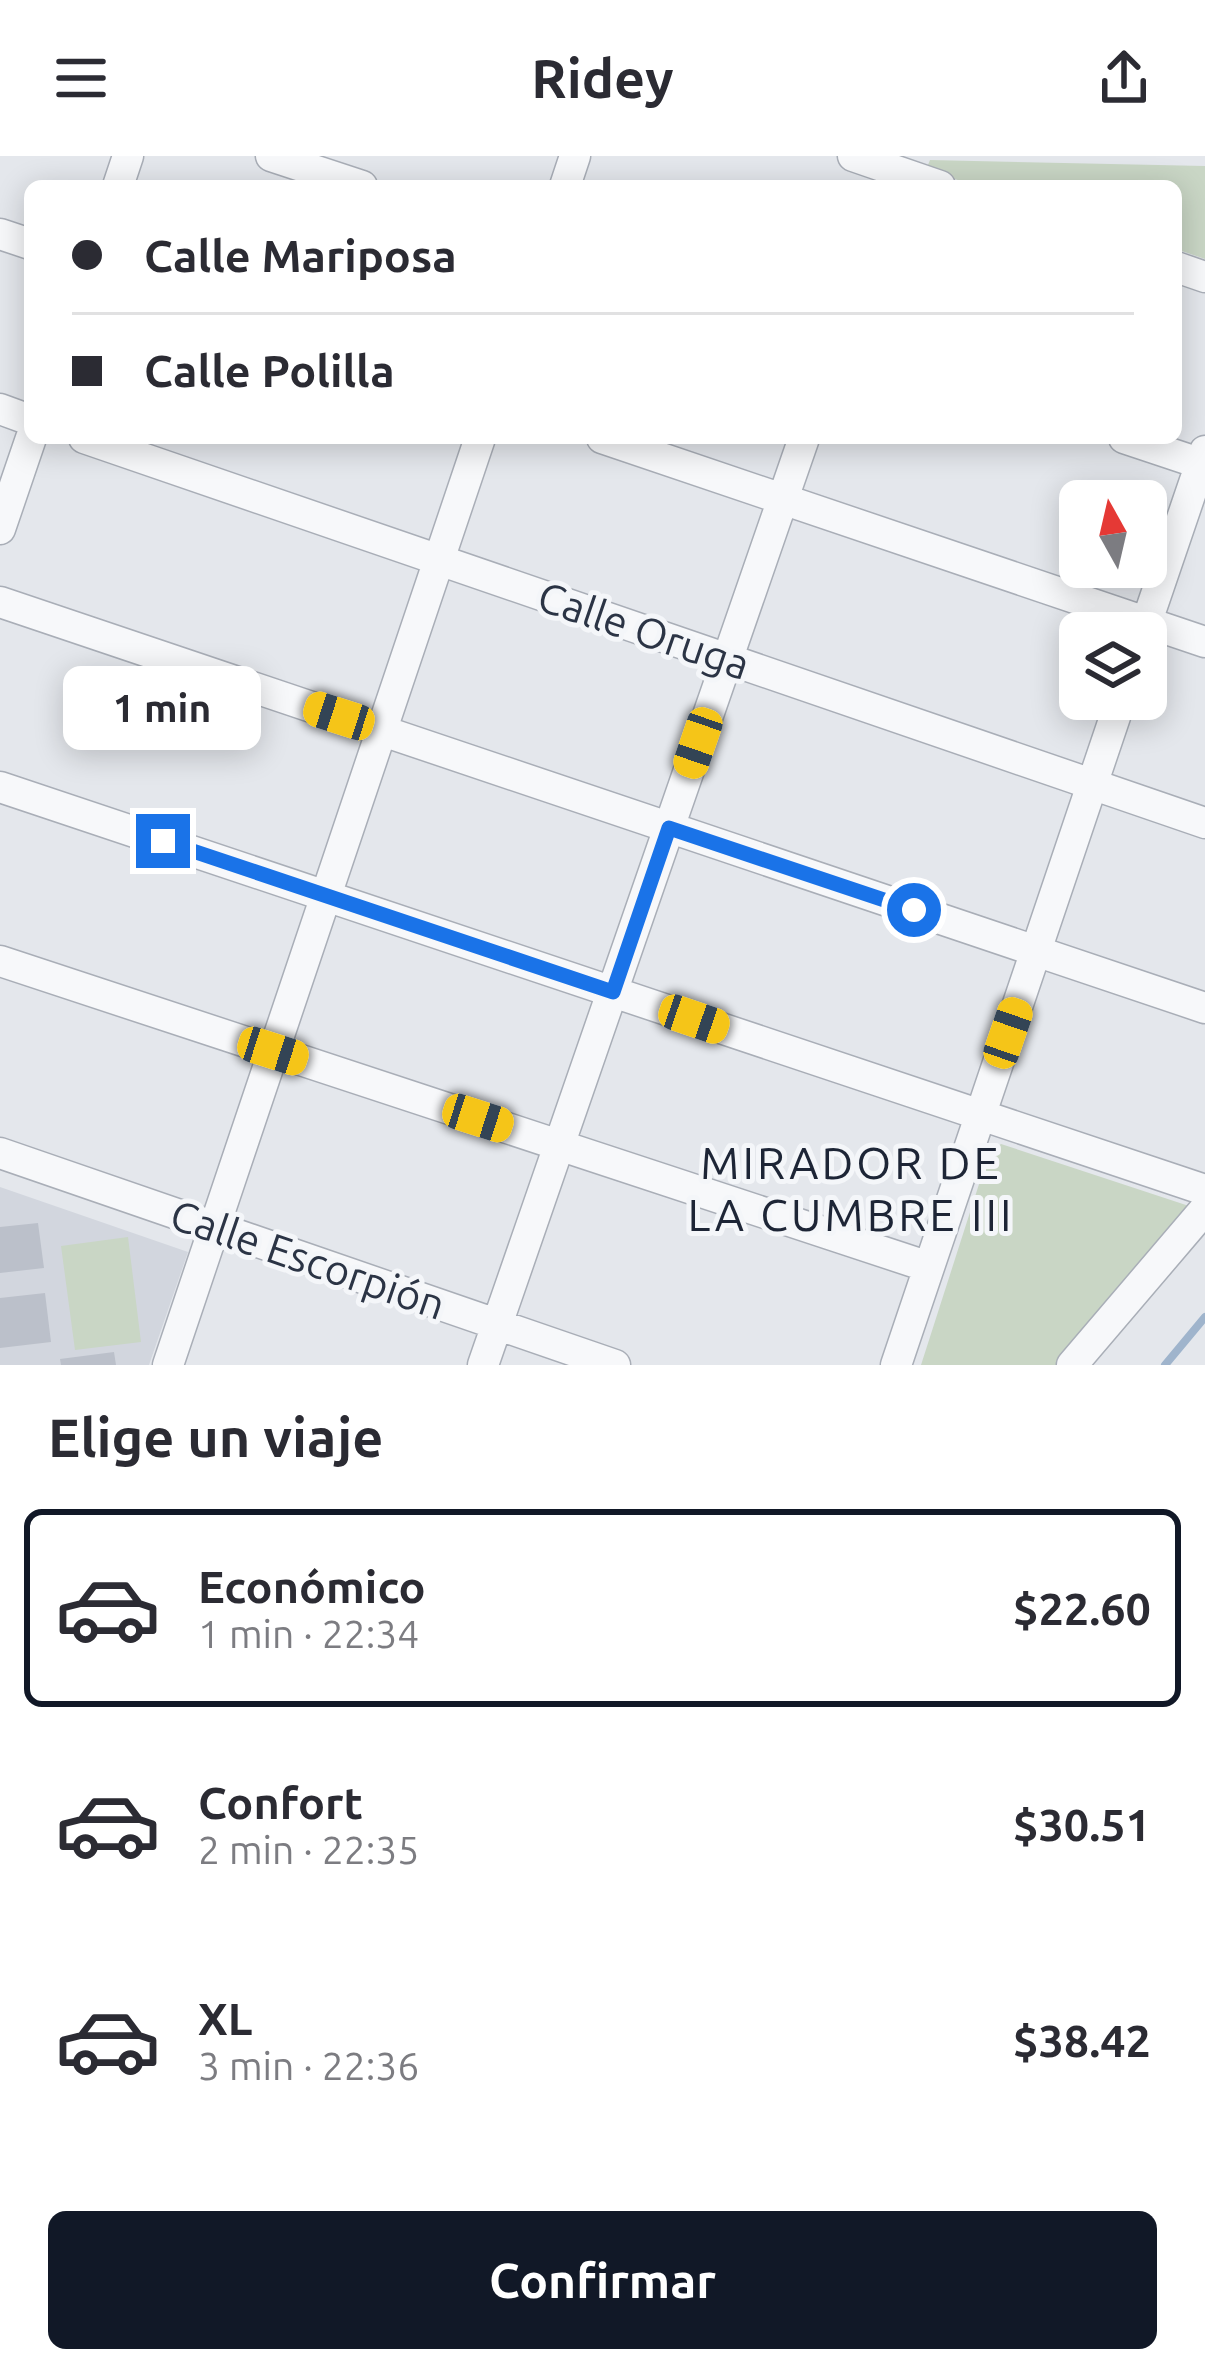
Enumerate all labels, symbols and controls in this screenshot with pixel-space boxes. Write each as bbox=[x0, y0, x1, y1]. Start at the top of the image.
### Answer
icon: menu bbox=[48, 45, 114, 111]
icon: share bbox=[1091, 45, 1157, 111]
text: Ridey bbox=[531, 48, 674, 108]
text: Calle Mariposa bbox=[144, 230, 457, 281]
text: Calle Polilla bbox=[144, 345, 395, 396]
north arrow bbox=[1059, 480, 1167, 588]
map controls bbox=[1059, 480, 1167, 720]
street label: Calle Oruga bbox=[532, 572, 756, 688]
button: layers bbox=[1059, 612, 1167, 720]
callout: 1 min bbox=[64, 667, 262, 751]
text: 1 min bbox=[113, 686, 211, 729]
car bbox=[299, 688, 379, 744]
car bbox=[669, 703, 727, 783]
route end bbox=[136, 814, 190, 868]
route start bbox=[887, 883, 941, 937]
car bbox=[654, 990, 734, 1048]
car bbox=[979, 993, 1037, 1073]
car bbox=[233, 1023, 313, 1079]
car bbox=[438, 1090, 518, 1146]
district label: MIRADOR DE LA CUMBRE III bbox=[688, 1137, 1014, 1240]
street label: Calle Escorpión bbox=[165, 1190, 451, 1328]
text: Elige un viaje bbox=[48, 1407, 383, 1467]
icon: car bbox=[54, 1554, 162, 1662]
text: Económico bbox=[198, 1561, 426, 1612]
text: $22.60 bbox=[1013, 1583, 1151, 1634]
text: 1 min · 22:34 bbox=[198, 1612, 419, 1655]
icon: car bbox=[54, 1770, 162, 1878]
text: Confort bbox=[198, 1777, 363, 1828]
text: $30.51 bbox=[1013, 1799, 1151, 1850]
text: 2 min · 22:35 bbox=[198, 1828, 419, 1871]
icon: car bbox=[54, 1986, 162, 2094]
text: XL bbox=[198, 1993, 252, 2044]
text: $38.42 bbox=[1013, 2015, 1151, 2066]
text: 3 min · 22:36 bbox=[198, 2044, 419, 2087]
button: Confirmar bbox=[48, 2211, 1157, 2349]

